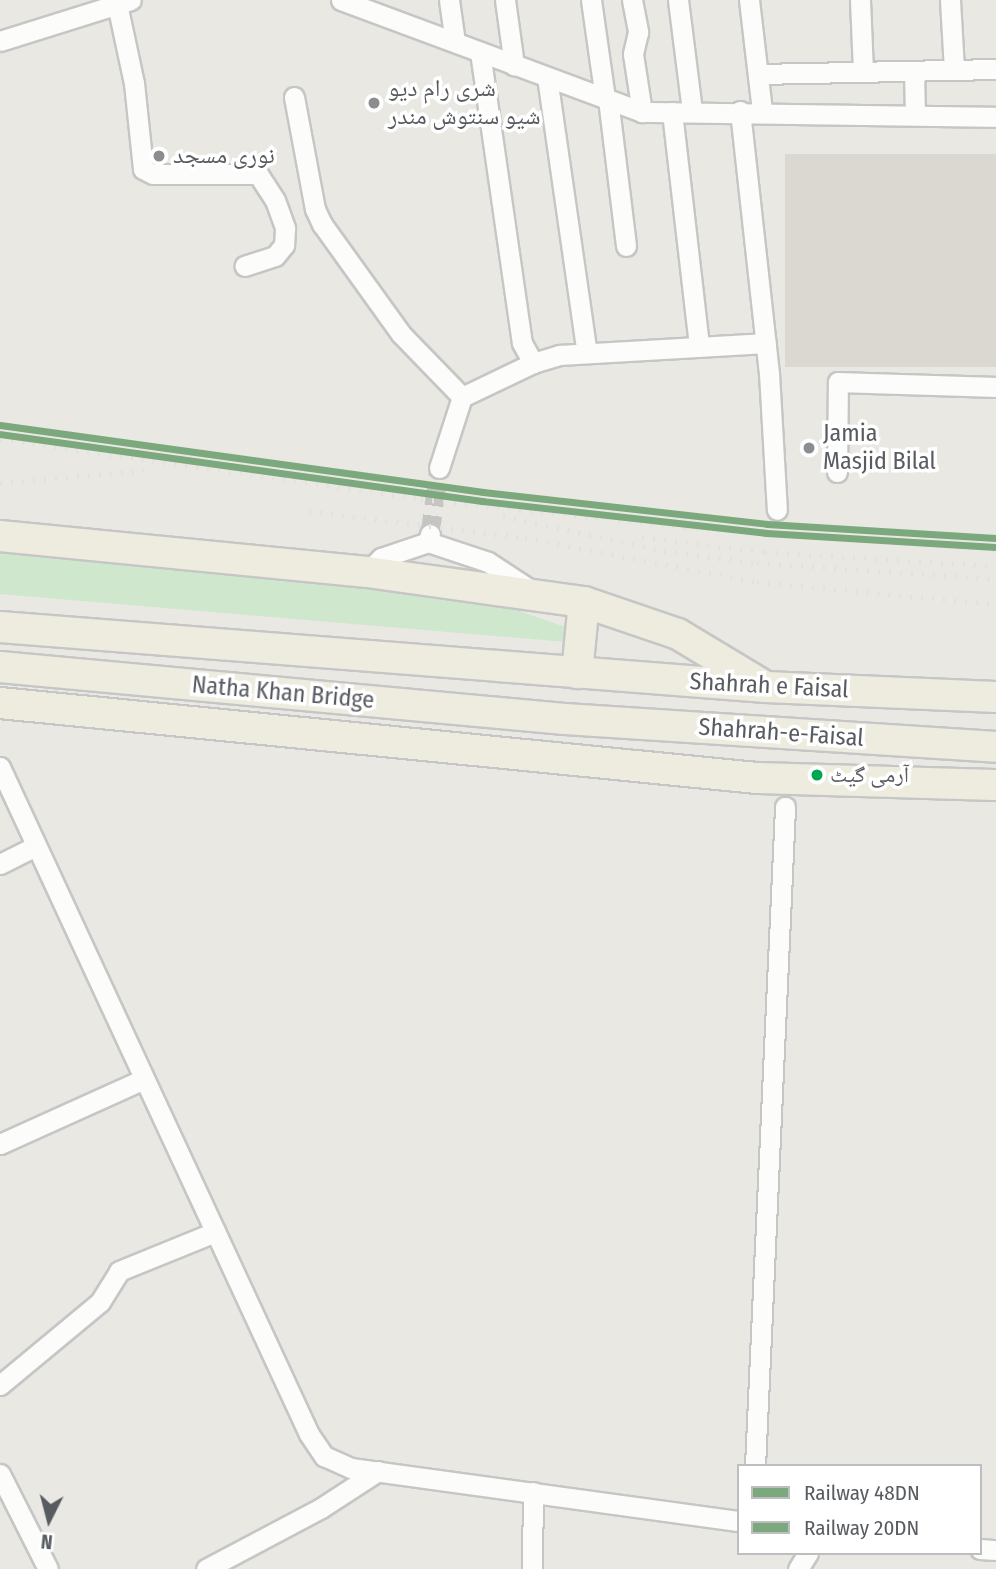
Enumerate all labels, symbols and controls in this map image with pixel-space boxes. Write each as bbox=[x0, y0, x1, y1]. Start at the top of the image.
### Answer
place label: شری رام دیو شیو سنتوش مندر bbox=[388, 75, 541, 131]
marker: شری رام دیو شیو سنتوش مندر bbox=[366, 95, 382, 111]
place label: نوری مسجد bbox=[173, 142, 275, 170]
marker: نوری مسجد bbox=[151, 148, 167, 164]
place label: Jamia Masjid Bilal bbox=[823, 420, 936, 476]
marker: Jamia Masjid Bilal bbox=[801, 440, 817, 456]
street label: Shahrah e Faisal bbox=[689, 667, 849, 705]
street label: Natha Khan Bridge bbox=[191, 671, 375, 715]
street label: Shahrah-e-Faisal bbox=[698, 713, 864, 753]
place label: آرمی گیٹ bbox=[830, 762, 909, 788]
marker: آرمی گیٹ bbox=[810, 768, 824, 782]
legend bbox=[737, 1464, 982, 1555]
text: Railway 48DN bbox=[804, 1480, 920, 1506]
north arrow bbox=[14, 1485, 84, 1555]
text: Railway 20DN bbox=[804, 1515, 919, 1541]
text: N bbox=[40, 1529, 54, 1553]

